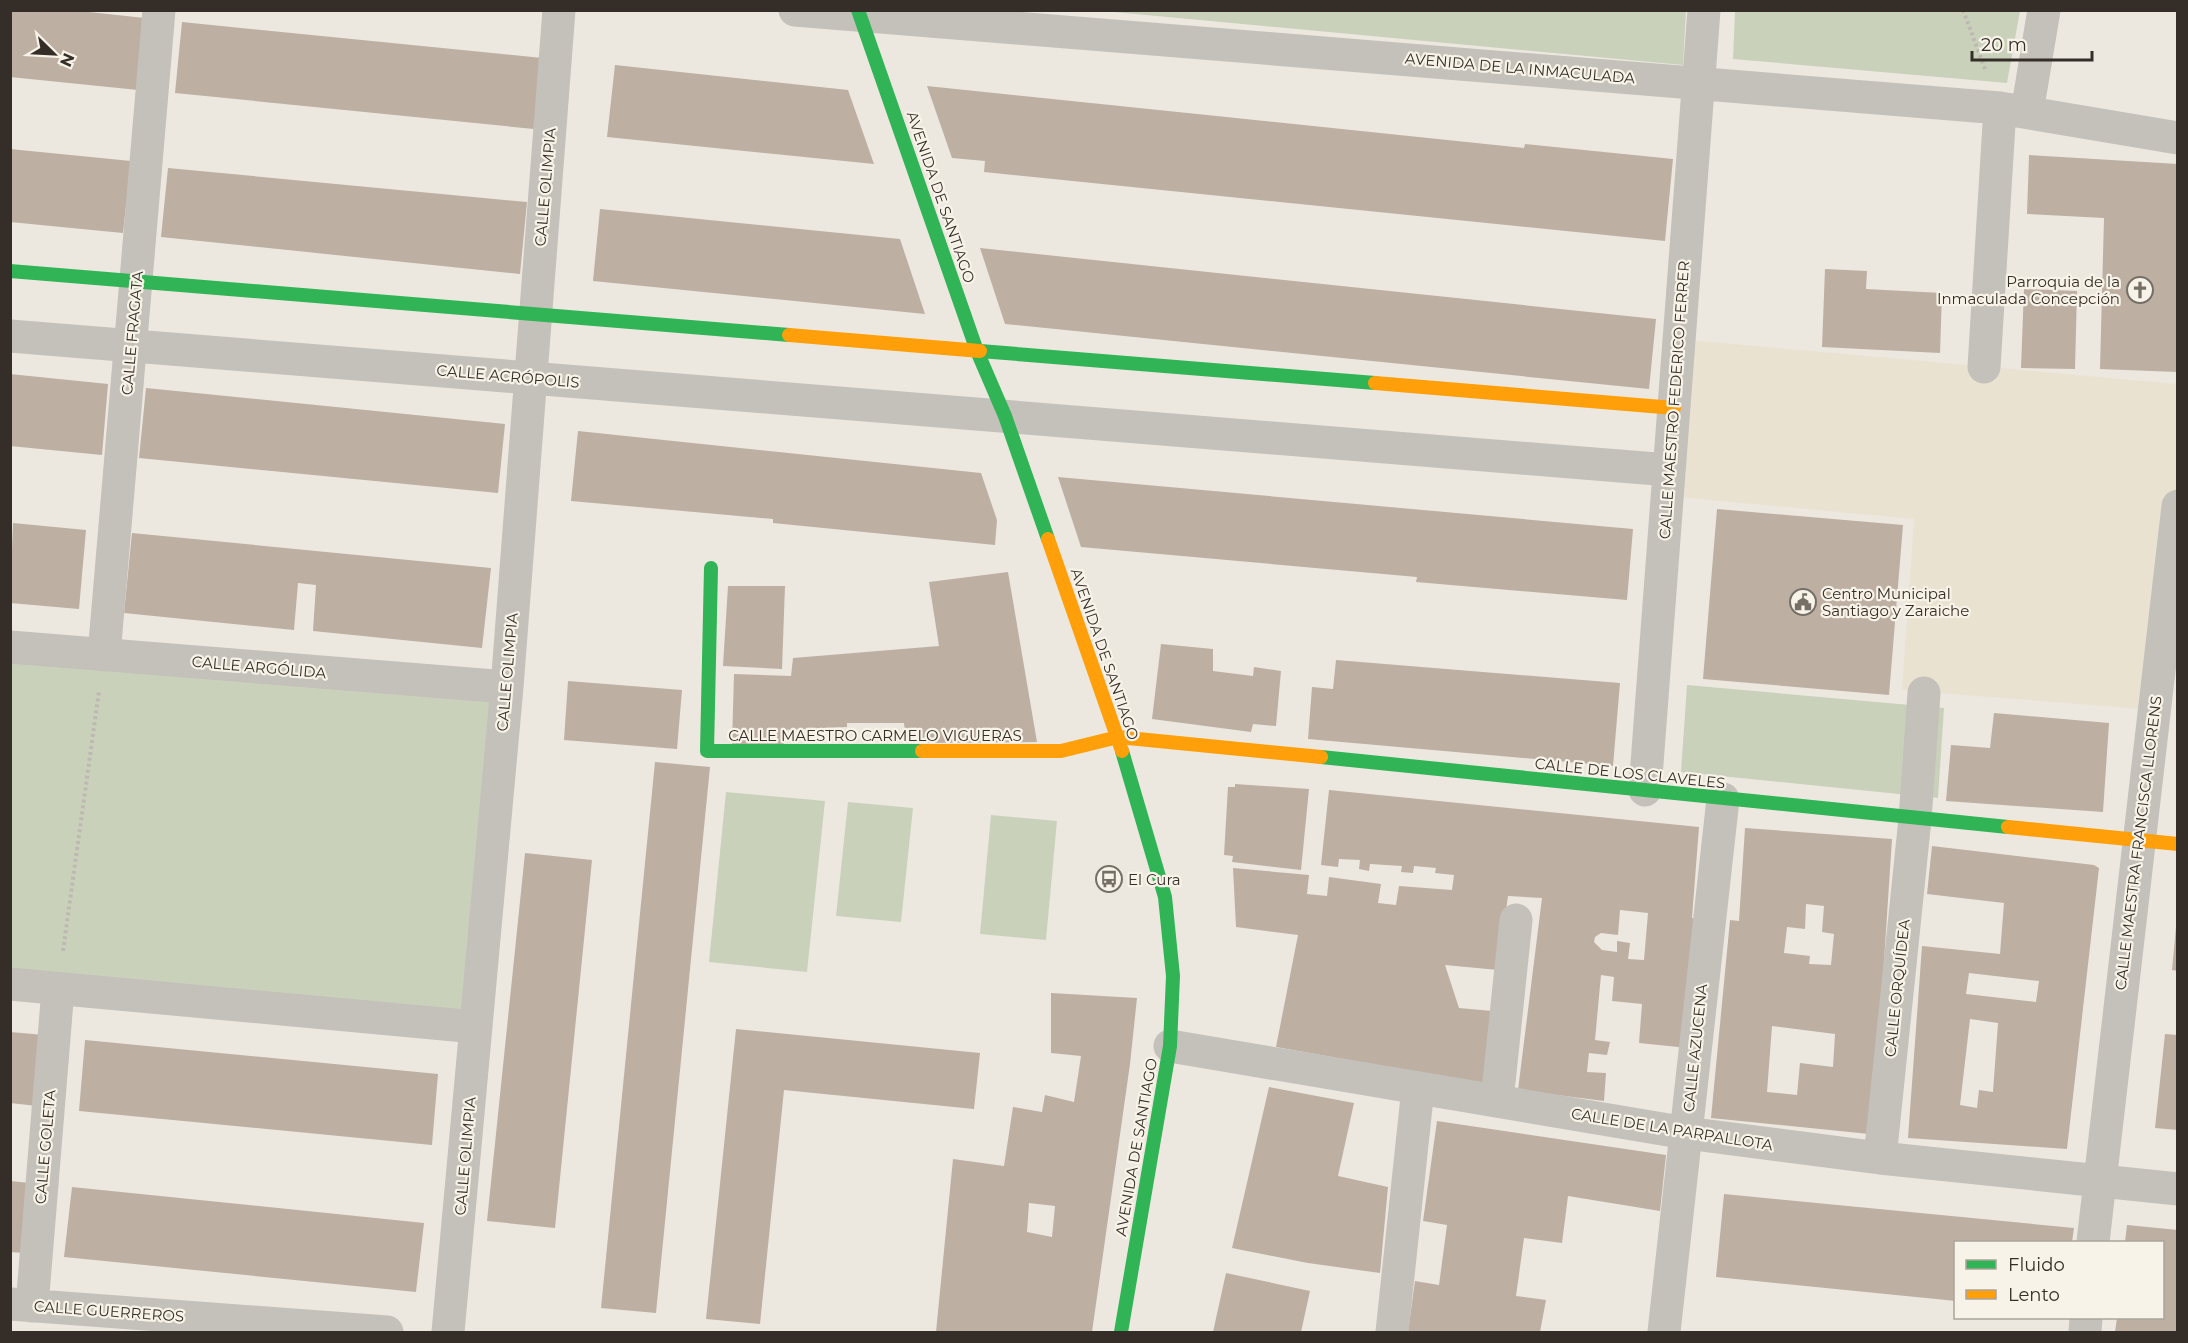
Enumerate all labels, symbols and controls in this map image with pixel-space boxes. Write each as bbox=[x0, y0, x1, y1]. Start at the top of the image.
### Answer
north arrow bbox=[24, 24, 84, 84]
scale bar bbox=[1972, 24, 2092, 62]
text: 20 m bbox=[1981, 34, 2027, 56]
street label: AVENIDA DE LA INMACULADA bbox=[1404, 48, 1636, 88]
text: N bbox=[56, 50, 79, 70]
street label: AVENIDA DE SANTIAGO bbox=[903, 109, 979, 285]
street label: CALLE OLIMPIA bbox=[530, 127, 560, 247]
street label: CALLE MAESTRO FEDERICO FERRER bbox=[1655, 260, 1693, 540]
street label: CALLE FRAGATA bbox=[117, 270, 147, 396]
place label: Parroquia de la Inmaculada Concepción bbox=[1937, 272, 2120, 308]
church icon: Parroquia de la Inmaculada Concepción bbox=[2125, 275, 2155, 305]
street label: CALLE ACRÓPOLIS bbox=[436, 360, 580, 392]
street label: AVENIDA DE SANTIAGO bbox=[1067, 566, 1143, 742]
place label: Centro Municipal Santiago y Zaraiche bbox=[1822, 584, 1969, 620]
public building icon: Centro Municipal Santiago y Zaraiche bbox=[1788, 587, 1818, 617]
street label: CALLE OLIMPIA bbox=[492, 612, 522, 732]
street label: CALLE ARGÓLIDA bbox=[191, 652, 327, 682]
street label: CALLE MAESTRA FRANCISCA LLORENS bbox=[2111, 695, 2165, 991]
street label: CALLE MAESTRO CARMELO VIGUERAS bbox=[728, 726, 1022, 745]
street label: CALLE DE LOS CLAVELES bbox=[1534, 754, 1726, 792]
bus stop icon: El Cura bbox=[1094, 864, 1124, 894]
place label: El Cura bbox=[1128, 870, 1181, 889]
street label: CALLE ORQUÍDEA bbox=[1880, 918, 1914, 1058]
street label: CALLE AZUCENA bbox=[1679, 983, 1711, 1113]
street label: AVENIDA DE SANTIAGO bbox=[1111, 1056, 1161, 1238]
street label: CALLE GOLETA bbox=[31, 1089, 59, 1205]
street label: CALLE OLIMPIA bbox=[450, 1096, 480, 1216]
street label: CALLE DE LA PARPALLOTA bbox=[1570, 1104, 1774, 1154]
legend bbox=[1954, 1241, 2164, 1319]
text: Fluido bbox=[2008, 1254, 2065, 1276]
text: Lento bbox=[2008, 1284, 2060, 1306]
street label: CALLE GUERREROS bbox=[33, 1296, 185, 1326]

